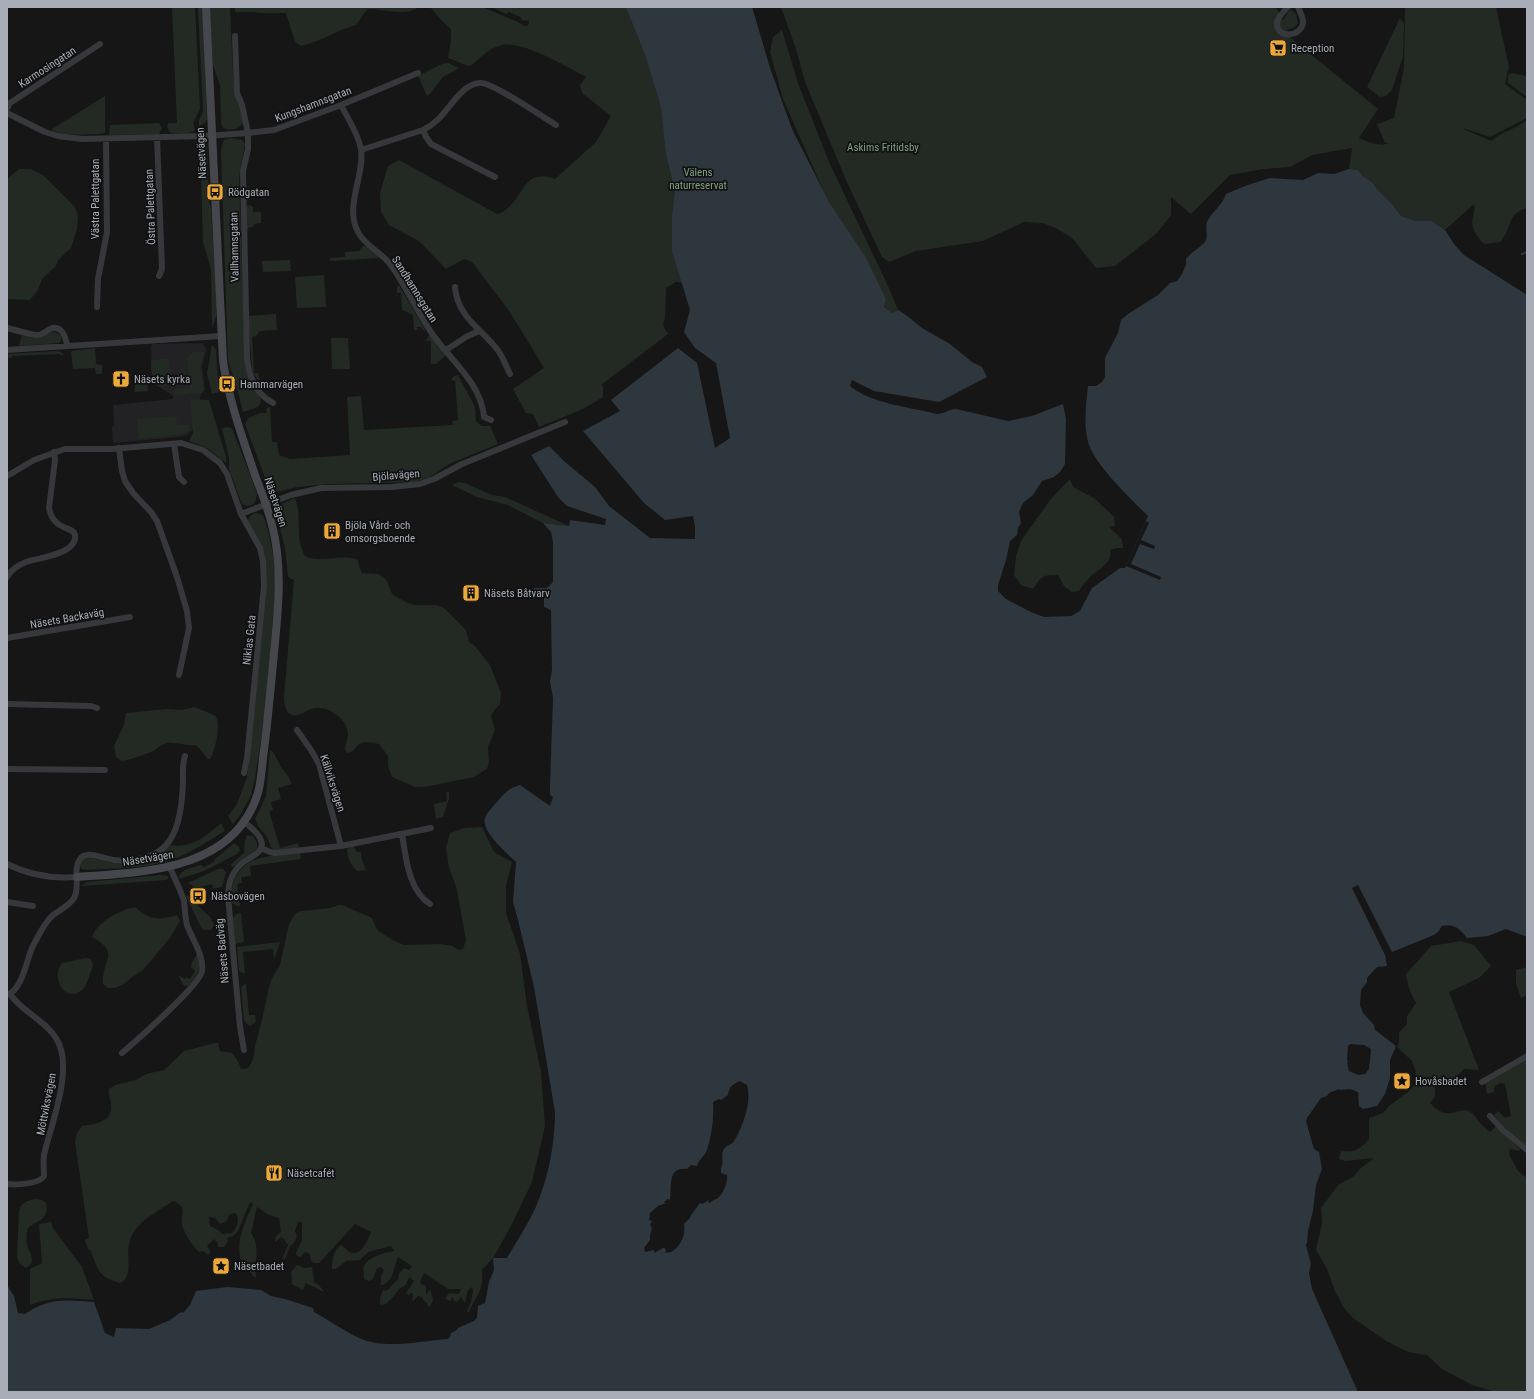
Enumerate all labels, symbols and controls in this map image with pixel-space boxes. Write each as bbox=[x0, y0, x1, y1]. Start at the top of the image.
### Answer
supermarket icon: Reception bbox=[1268, 38, 1288, 58]
place label: Reception bbox=[1291, 42, 1334, 55]
street label: Karmosingatan bbox=[16, 44, 78, 91]
street label: Kungshamnsgatan bbox=[273, 84, 353, 125]
street label: Näsetvägen bbox=[194, 127, 209, 179]
park label: Askims Fritidsby bbox=[847, 141, 919, 154]
street label: Västra Palettgatan bbox=[89, 159, 102, 239]
park label: Välens naturreservat bbox=[669, 166, 727, 192]
street label: Östra Palettgatan bbox=[143, 169, 158, 245]
bus stop icon: Rödgatan bbox=[205, 182, 225, 202]
place label: Rödgatan bbox=[228, 186, 269, 199]
street label: Vallhamnsgatan bbox=[227, 212, 242, 282]
street label: Sandhamnsgatan bbox=[389, 254, 440, 325]
church icon: Näsets kyrka bbox=[111, 369, 131, 389]
place label: Näsets kyrka bbox=[134, 373, 190, 386]
bus stop icon: Hammarvägen bbox=[217, 374, 237, 394]
place label: Hammarvägen bbox=[240, 378, 303, 391]
street label: Bjölavägen bbox=[372, 467, 420, 484]
street label: Näsetvägen bbox=[261, 476, 290, 529]
place label: Bjöla Vård- och omsorgsboende bbox=[345, 519, 415, 545]
building icon: Bjöla Vård- och omsorgsboende bbox=[322, 521, 342, 541]
building icon: Näsets Båtvarv bbox=[461, 583, 481, 603]
place label: Näsets Båtvarv bbox=[484, 587, 550, 600]
street label: Näsets Backaväg bbox=[29, 606, 105, 631]
street label: Niklas Gata bbox=[240, 615, 259, 666]
street label: Källviksvägen bbox=[317, 753, 348, 813]
street label: Näsetvägen bbox=[122, 848, 174, 869]
bus stop icon: Näsbovägen bbox=[188, 886, 208, 906]
place label: Näsbovägen bbox=[211, 890, 265, 903]
street label: Näsets Badväg bbox=[213, 918, 232, 984]
place icon: Hovåsbadet bbox=[1392, 1071, 1412, 1091]
street label: Möttviksvägen bbox=[34, 1072, 59, 1136]
place label: Hovåsbadet bbox=[1415, 1075, 1467, 1088]
restaurant icon: Näsetcafét bbox=[264, 1163, 284, 1183]
place label: Näsetcafét bbox=[287, 1167, 335, 1180]
place icon: Näsetbadet bbox=[211, 1256, 231, 1276]
place label: Näsetbadet bbox=[234, 1260, 284, 1273]

